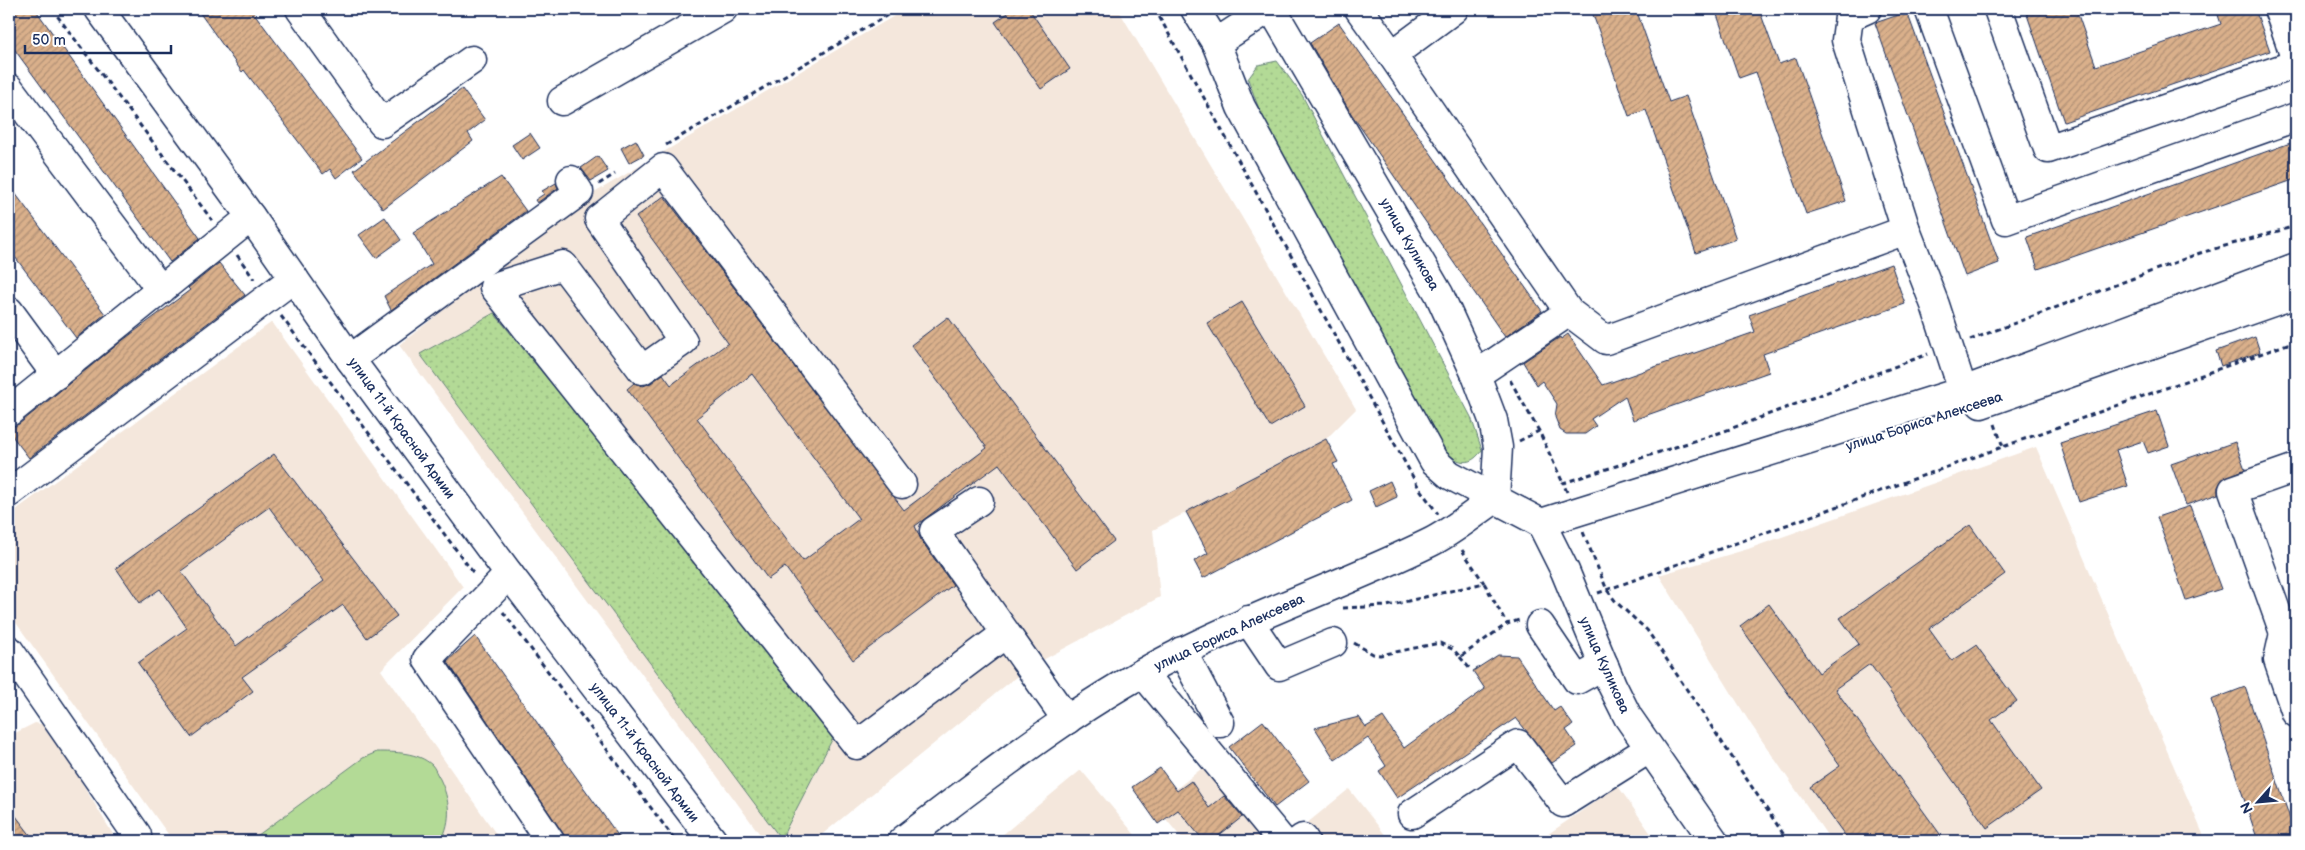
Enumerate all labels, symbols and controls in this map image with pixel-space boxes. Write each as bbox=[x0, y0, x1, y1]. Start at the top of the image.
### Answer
scale bar bbox=[25, 22, 171, 54]
text: 50 m bbox=[32, 31, 66, 50]
street label: улица Куликова bbox=[1376, 195, 1443, 294]
street label: улица 11-й Красной Армии bbox=[345, 354, 459, 502]
street label: улица Бориса Алексеева bbox=[1844, 388, 2005, 455]
street label: улица Бориса Алексеева bbox=[1151, 590, 1308, 675]
street label: улица Куликова bbox=[1576, 614, 1634, 717]
street label: улица 11-й Красной Армии bbox=[586, 679, 703, 826]
north arrow bbox=[2232, 778, 2282, 828]
text: N bbox=[2237, 799, 2257, 816]

